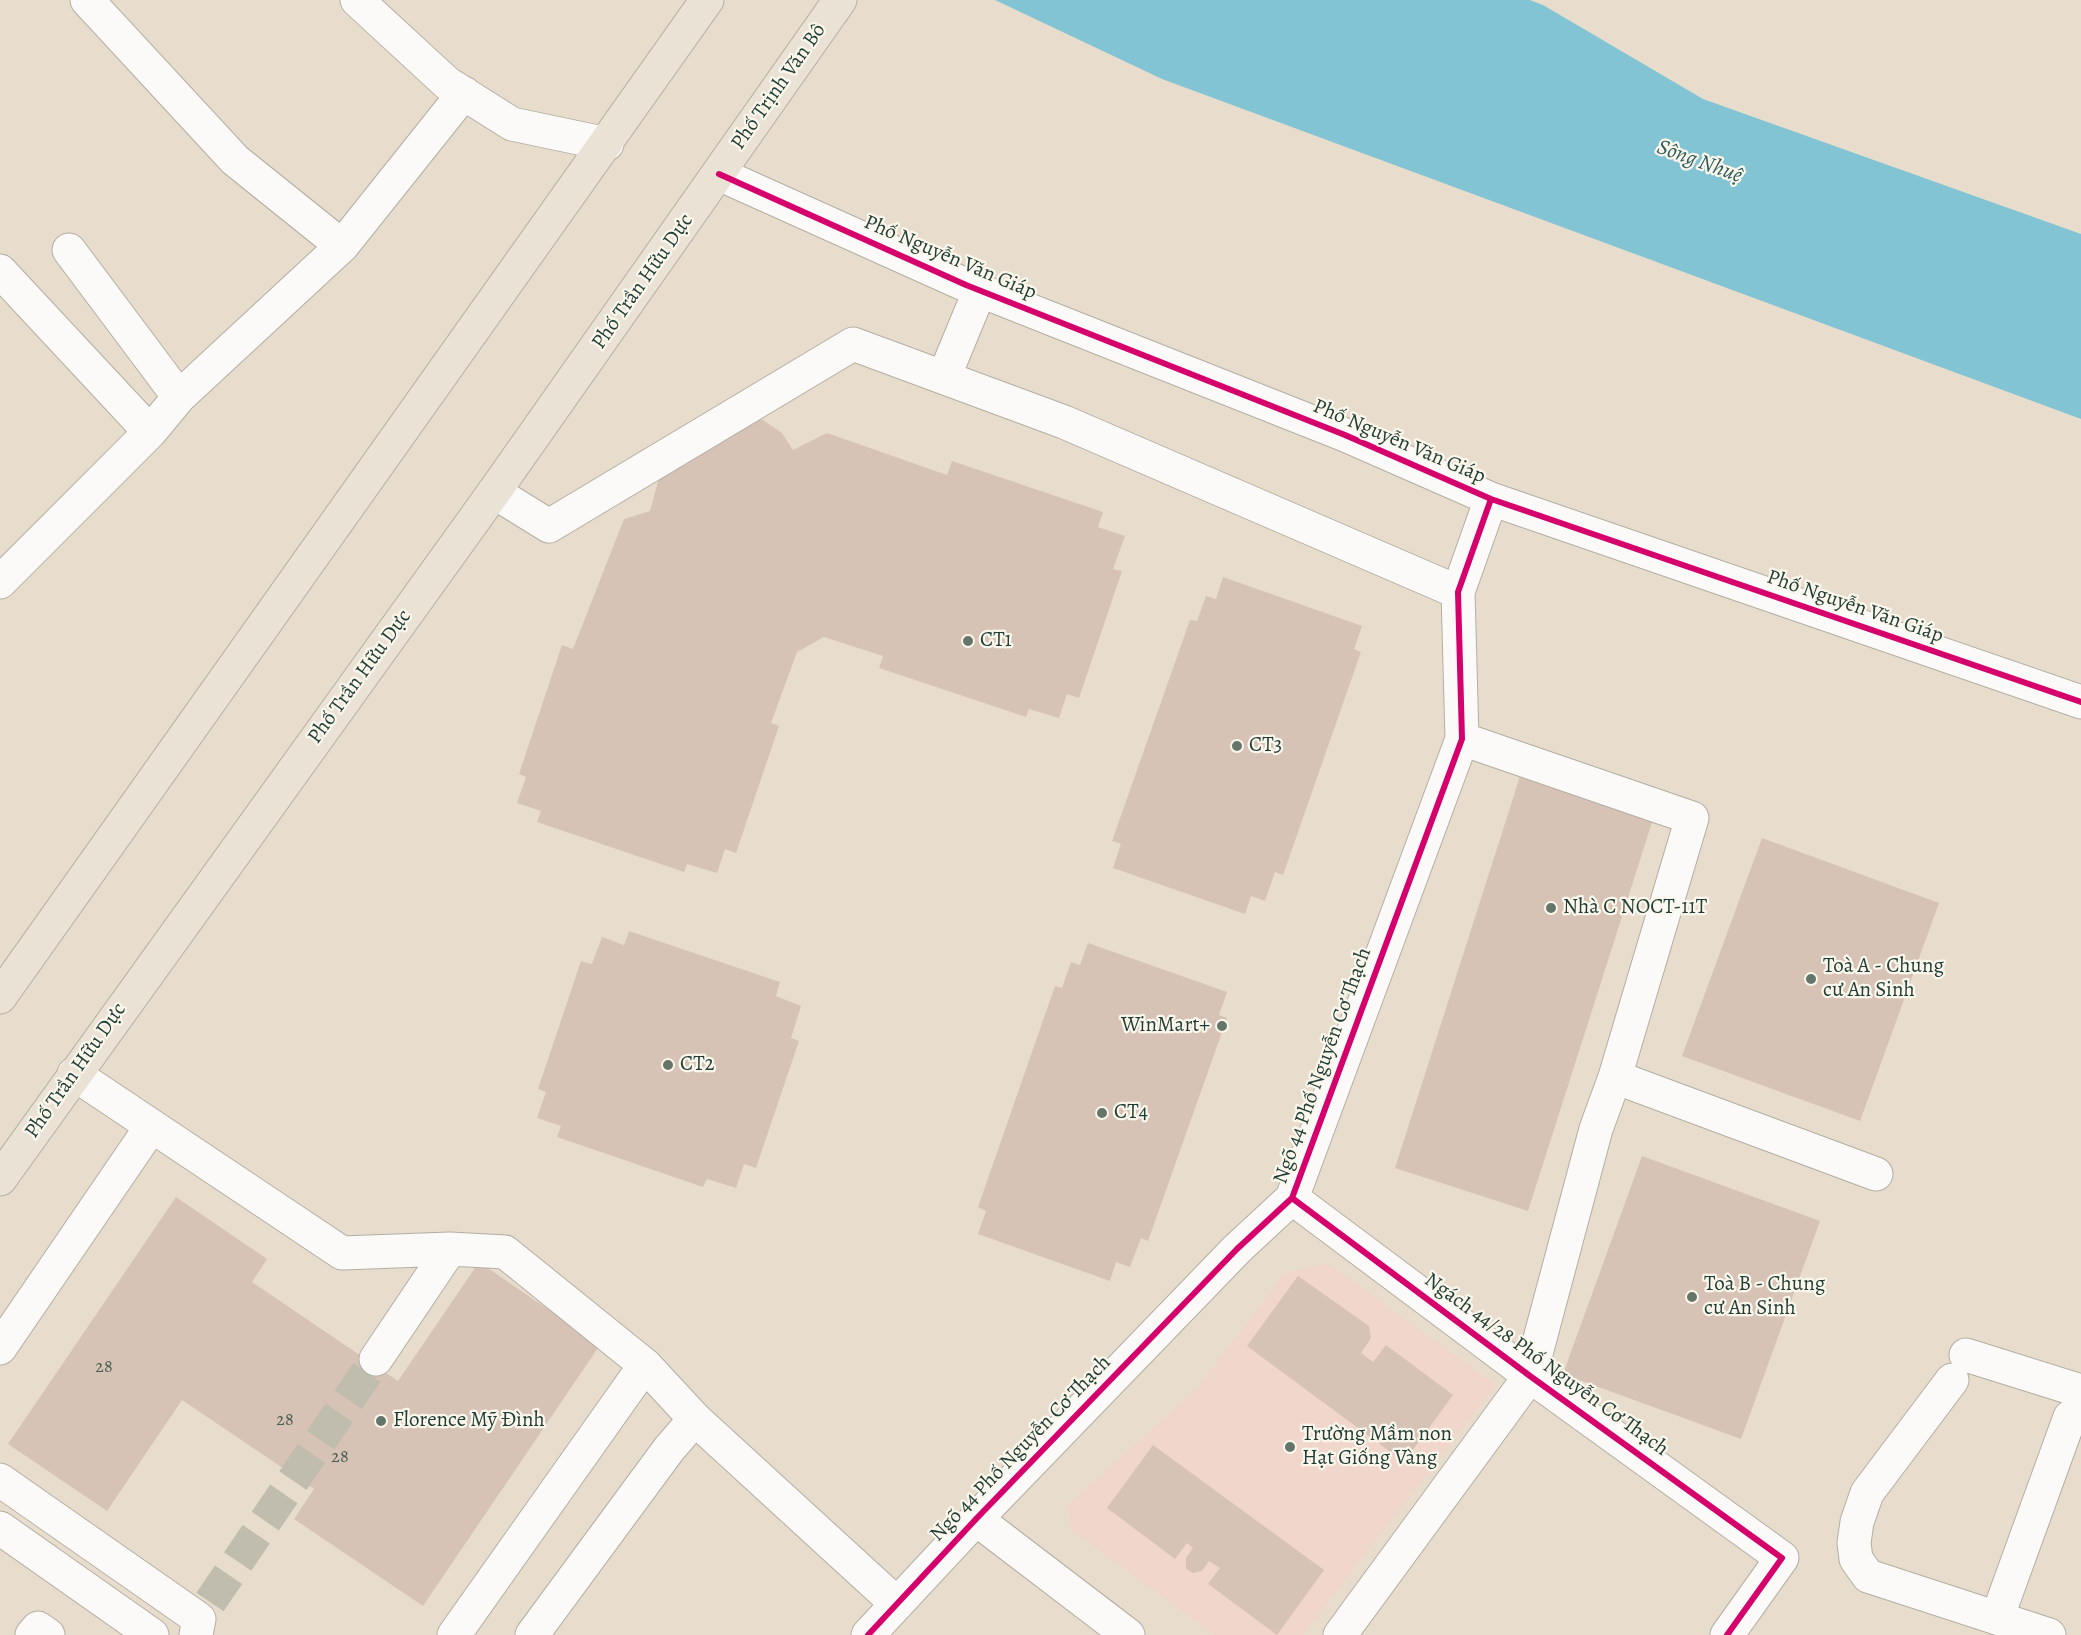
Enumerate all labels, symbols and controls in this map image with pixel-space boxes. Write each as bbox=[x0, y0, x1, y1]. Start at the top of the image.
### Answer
street label: Phố Trịnh Văn Bô bbox=[726, 19, 832, 155]
water label: Sông Nhuệ bbox=[1653, 135, 1745, 189]
street label: Phố Trần Hữu Dực bbox=[587, 209, 699, 355]
street label: Phố Nguyễn Văn Giáp bbox=[860, 210, 1040, 306]
street label: Phố Nguyễn Văn Giáp bbox=[1309, 394, 1489, 490]
street label: Phố Nguyễn Văn Giáp bbox=[1763, 565, 1947, 649]
street label: Phố Trần Hữu Dực bbox=[303, 605, 417, 749]
place label: CT1 bbox=[980, 628, 1012, 654]
marker: CT1 bbox=[961, 634, 975, 648]
place label: CT3 bbox=[1249, 733, 1282, 759]
marker: CT3 bbox=[1230, 739, 1244, 753]
place label: Nhà C NOCT-11T bbox=[1563, 895, 1707, 921]
marker: Nhà C NOCT-11T bbox=[1544, 901, 1558, 915]
street label: Ngõ 44 Phố Nguyễn Cơ Thạch bbox=[1268, 944, 1378, 1188]
place label: Toà A - Chung cư An Sinh bbox=[1823, 954, 1944, 1004]
marker: Toà A - Chung cư An Sinh bbox=[1804, 972, 1818, 986]
street label: Phố Trần Hữu Dực bbox=[20, 998, 132, 1144]
place label: WinMart+ bbox=[1121, 1013, 1210, 1039]
marker: WinMart+ bbox=[1215, 1019, 1229, 1033]
place label: CT2 bbox=[680, 1052, 715, 1078]
marker: CT2 bbox=[661, 1058, 675, 1072]
place label: CT4 bbox=[1114, 1100, 1148, 1126]
marker: CT4 bbox=[1095, 1106, 1109, 1120]
street label: Ngách 44/28 Phố Nguyễn Cơ Thạch bbox=[1419, 1268, 1673, 1462]
place label: Toà B - Chung cư An Sinh bbox=[1704, 1272, 1825, 1322]
marker: Toà B - Chung cư An Sinh bbox=[1685, 1290, 1699, 1304]
street label: Ngõ 44 Phố Nguyễn Cơ Thạch bbox=[925, 1351, 1117, 1547]
house number: 28 bbox=[95, 1357, 113, 1379]
place label: Florence Mỹ Đình bbox=[393, 1408, 545, 1434]
house number: 28 bbox=[276, 1410, 294, 1432]
marker: Florence Mỹ Đình bbox=[374, 1414, 388, 1428]
place label: Trường Mầm non Hạt Giống Vàng bbox=[1302, 1422, 1452, 1472]
marker: Trường Mầm non Hạt Giống Vàng bbox=[1283, 1440, 1297, 1454]
house number: 28 bbox=[331, 1447, 349, 1469]

